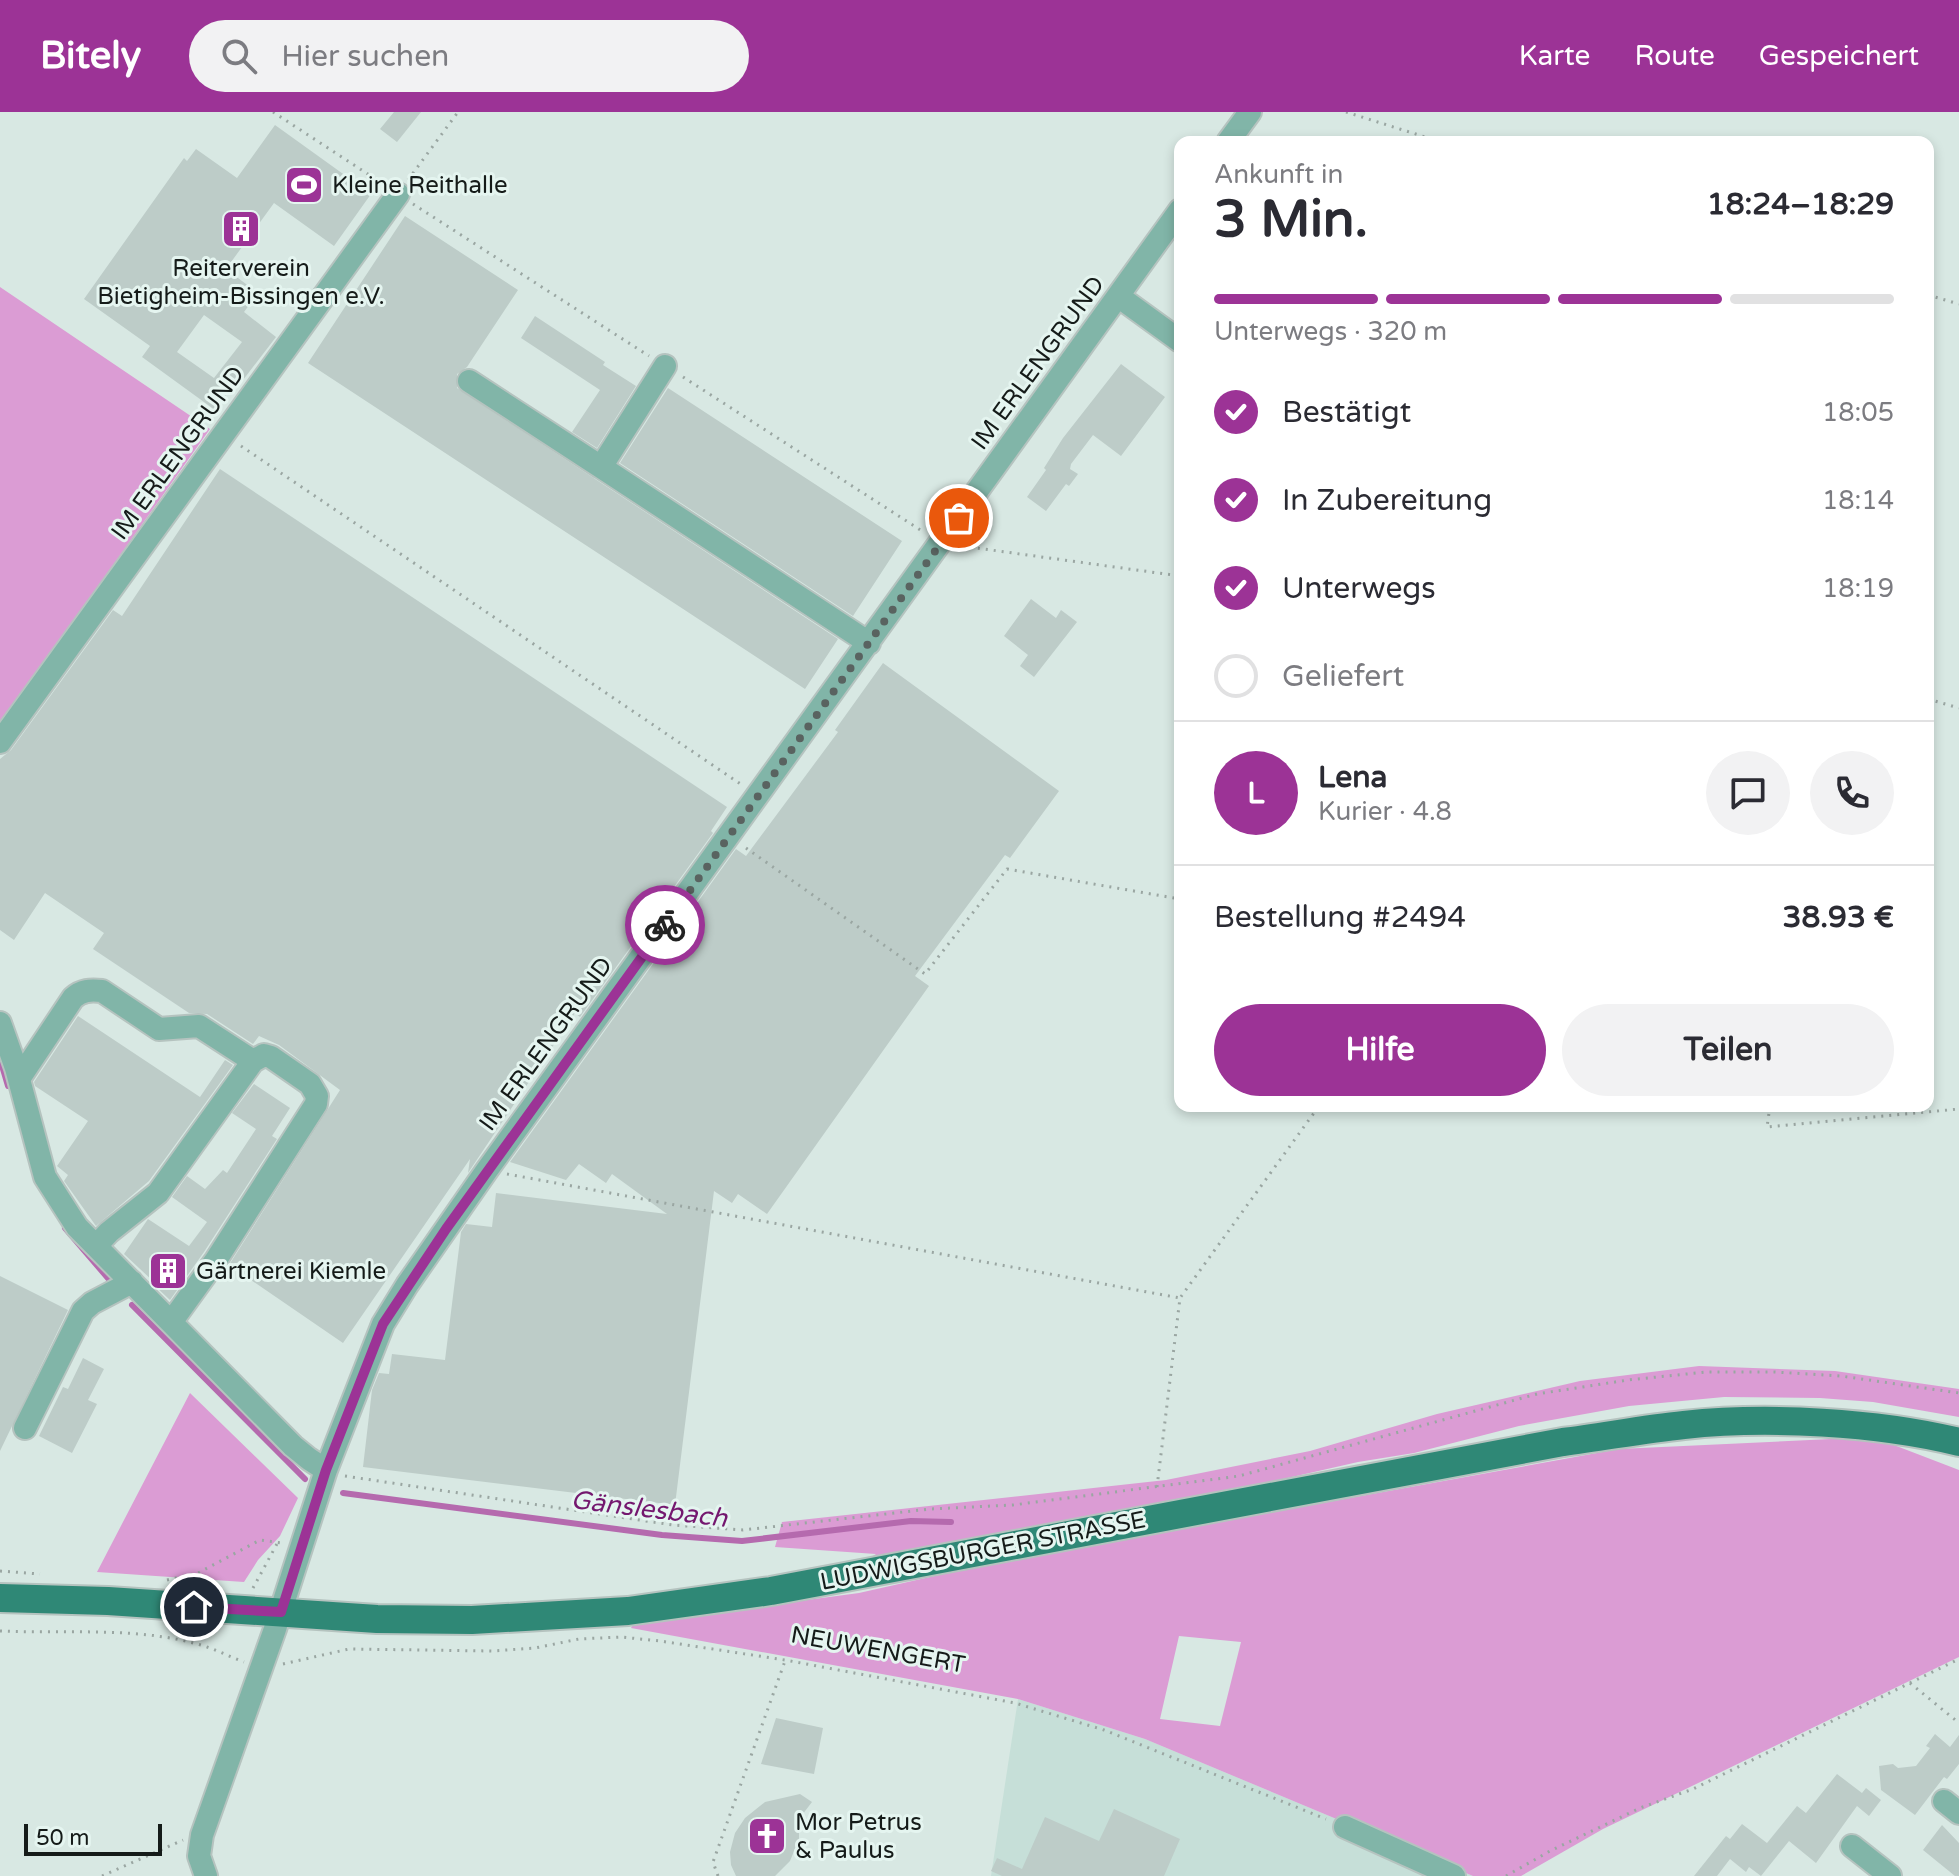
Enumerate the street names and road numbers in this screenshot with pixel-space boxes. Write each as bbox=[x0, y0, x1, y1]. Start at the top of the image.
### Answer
street label: IM ERLENGRUND bbox=[965, 270, 1111, 456]
street label: IM ERLENGRUND bbox=[105, 360, 251, 546]
street label: IM ERLENGRUND bbox=[473, 951, 619, 1137]
street label: LUDWIGSBURGER STRASSE bbox=[818, 1505, 1148, 1597]
street label: NEUWENGERT bbox=[788, 1620, 968, 1680]

